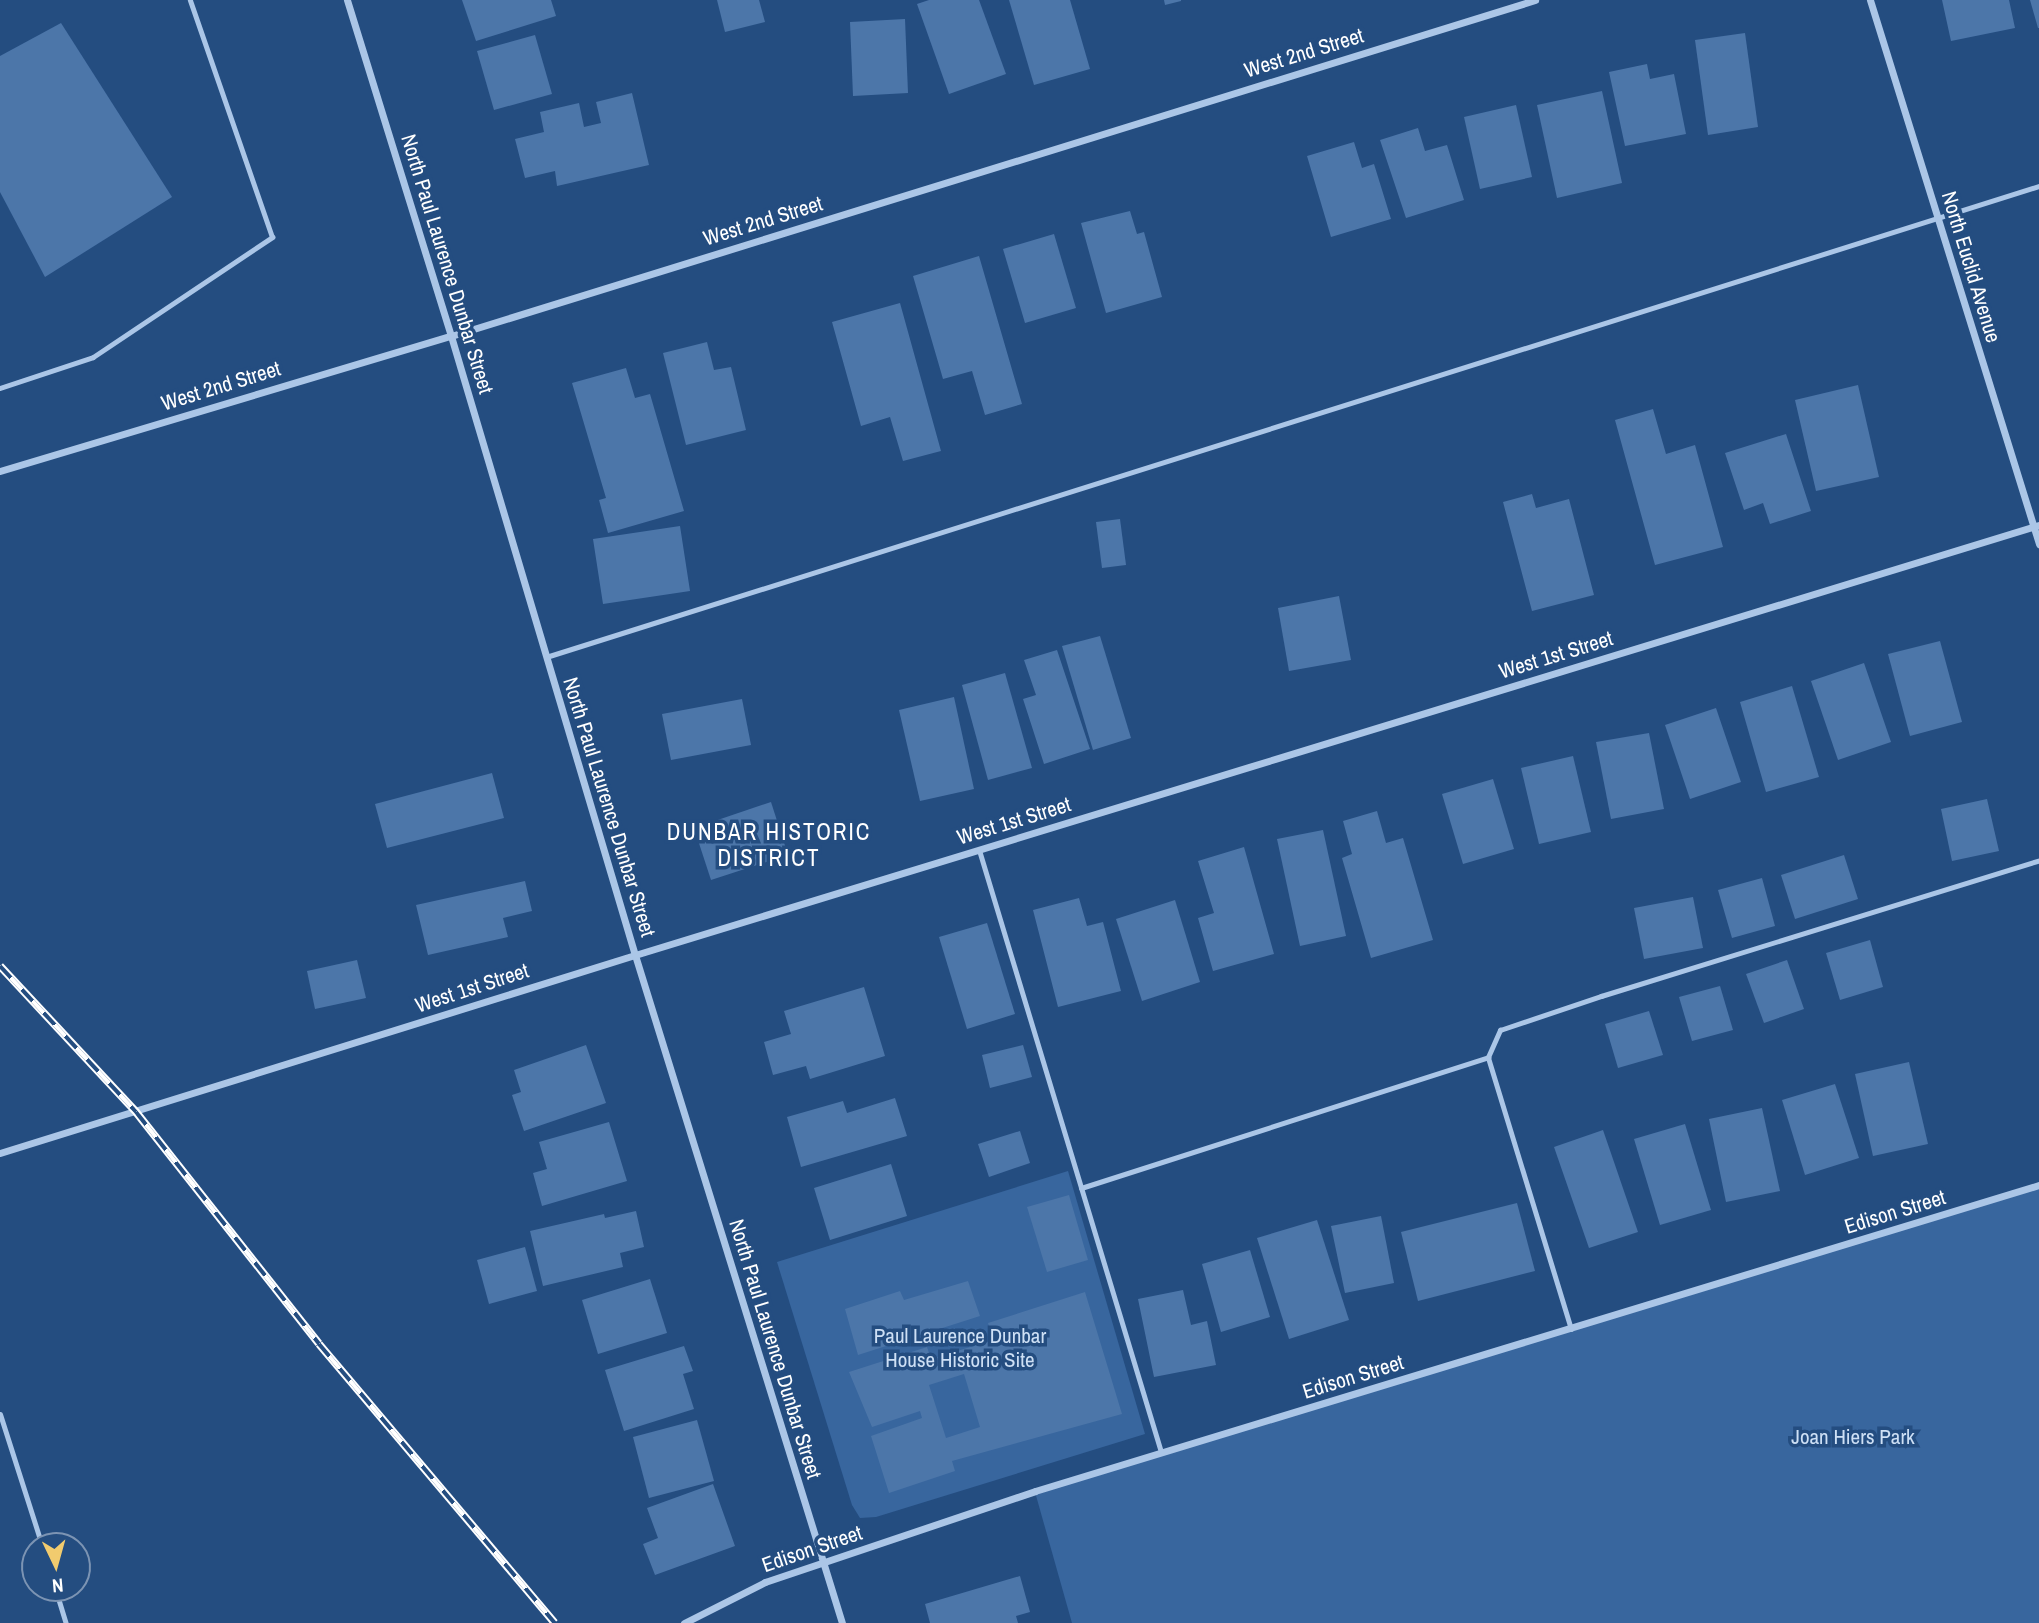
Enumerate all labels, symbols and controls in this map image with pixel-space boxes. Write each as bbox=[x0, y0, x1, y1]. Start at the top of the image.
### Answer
street label: West 2nd Street bbox=[1241, 23, 1367, 83]
street label: North Paul Laurence Dunbar Street bbox=[395, 131, 499, 397]
street label: North Euclid Avenue bbox=[1936, 188, 2006, 346]
street label: West 2nd Street bbox=[700, 191, 826, 251]
street label: West 2nd Street bbox=[158, 356, 284, 416]
street label: West 1st Street bbox=[1496, 626, 1616, 684]
street label: North Paul Laurence Dunbar Street bbox=[557, 674, 661, 940]
street label: West 1st Street bbox=[954, 792, 1074, 850]
district label: DUNBAR HISTORIC DISTRICT bbox=[669, 818, 869, 872]
street label: West 1st Street bbox=[412, 958, 532, 1018]
street label: Edison Street bbox=[1841, 1185, 1949, 1239]
street label: North Paul Laurence Dunbar Street bbox=[723, 1216, 827, 1482]
park label: Paul Laurence Dunbar House Historic Site bbox=[874, 1323, 1046, 1373]
street label: Edison Street bbox=[1299, 1350, 1407, 1404]
park label: Joan Hiers Park bbox=[1791, 1424, 1915, 1450]
street label: Edison Street bbox=[759, 1520, 865, 1578]
north arrow bbox=[21, 1532, 91, 1602]
text: N bbox=[51, 1572, 64, 1599]

